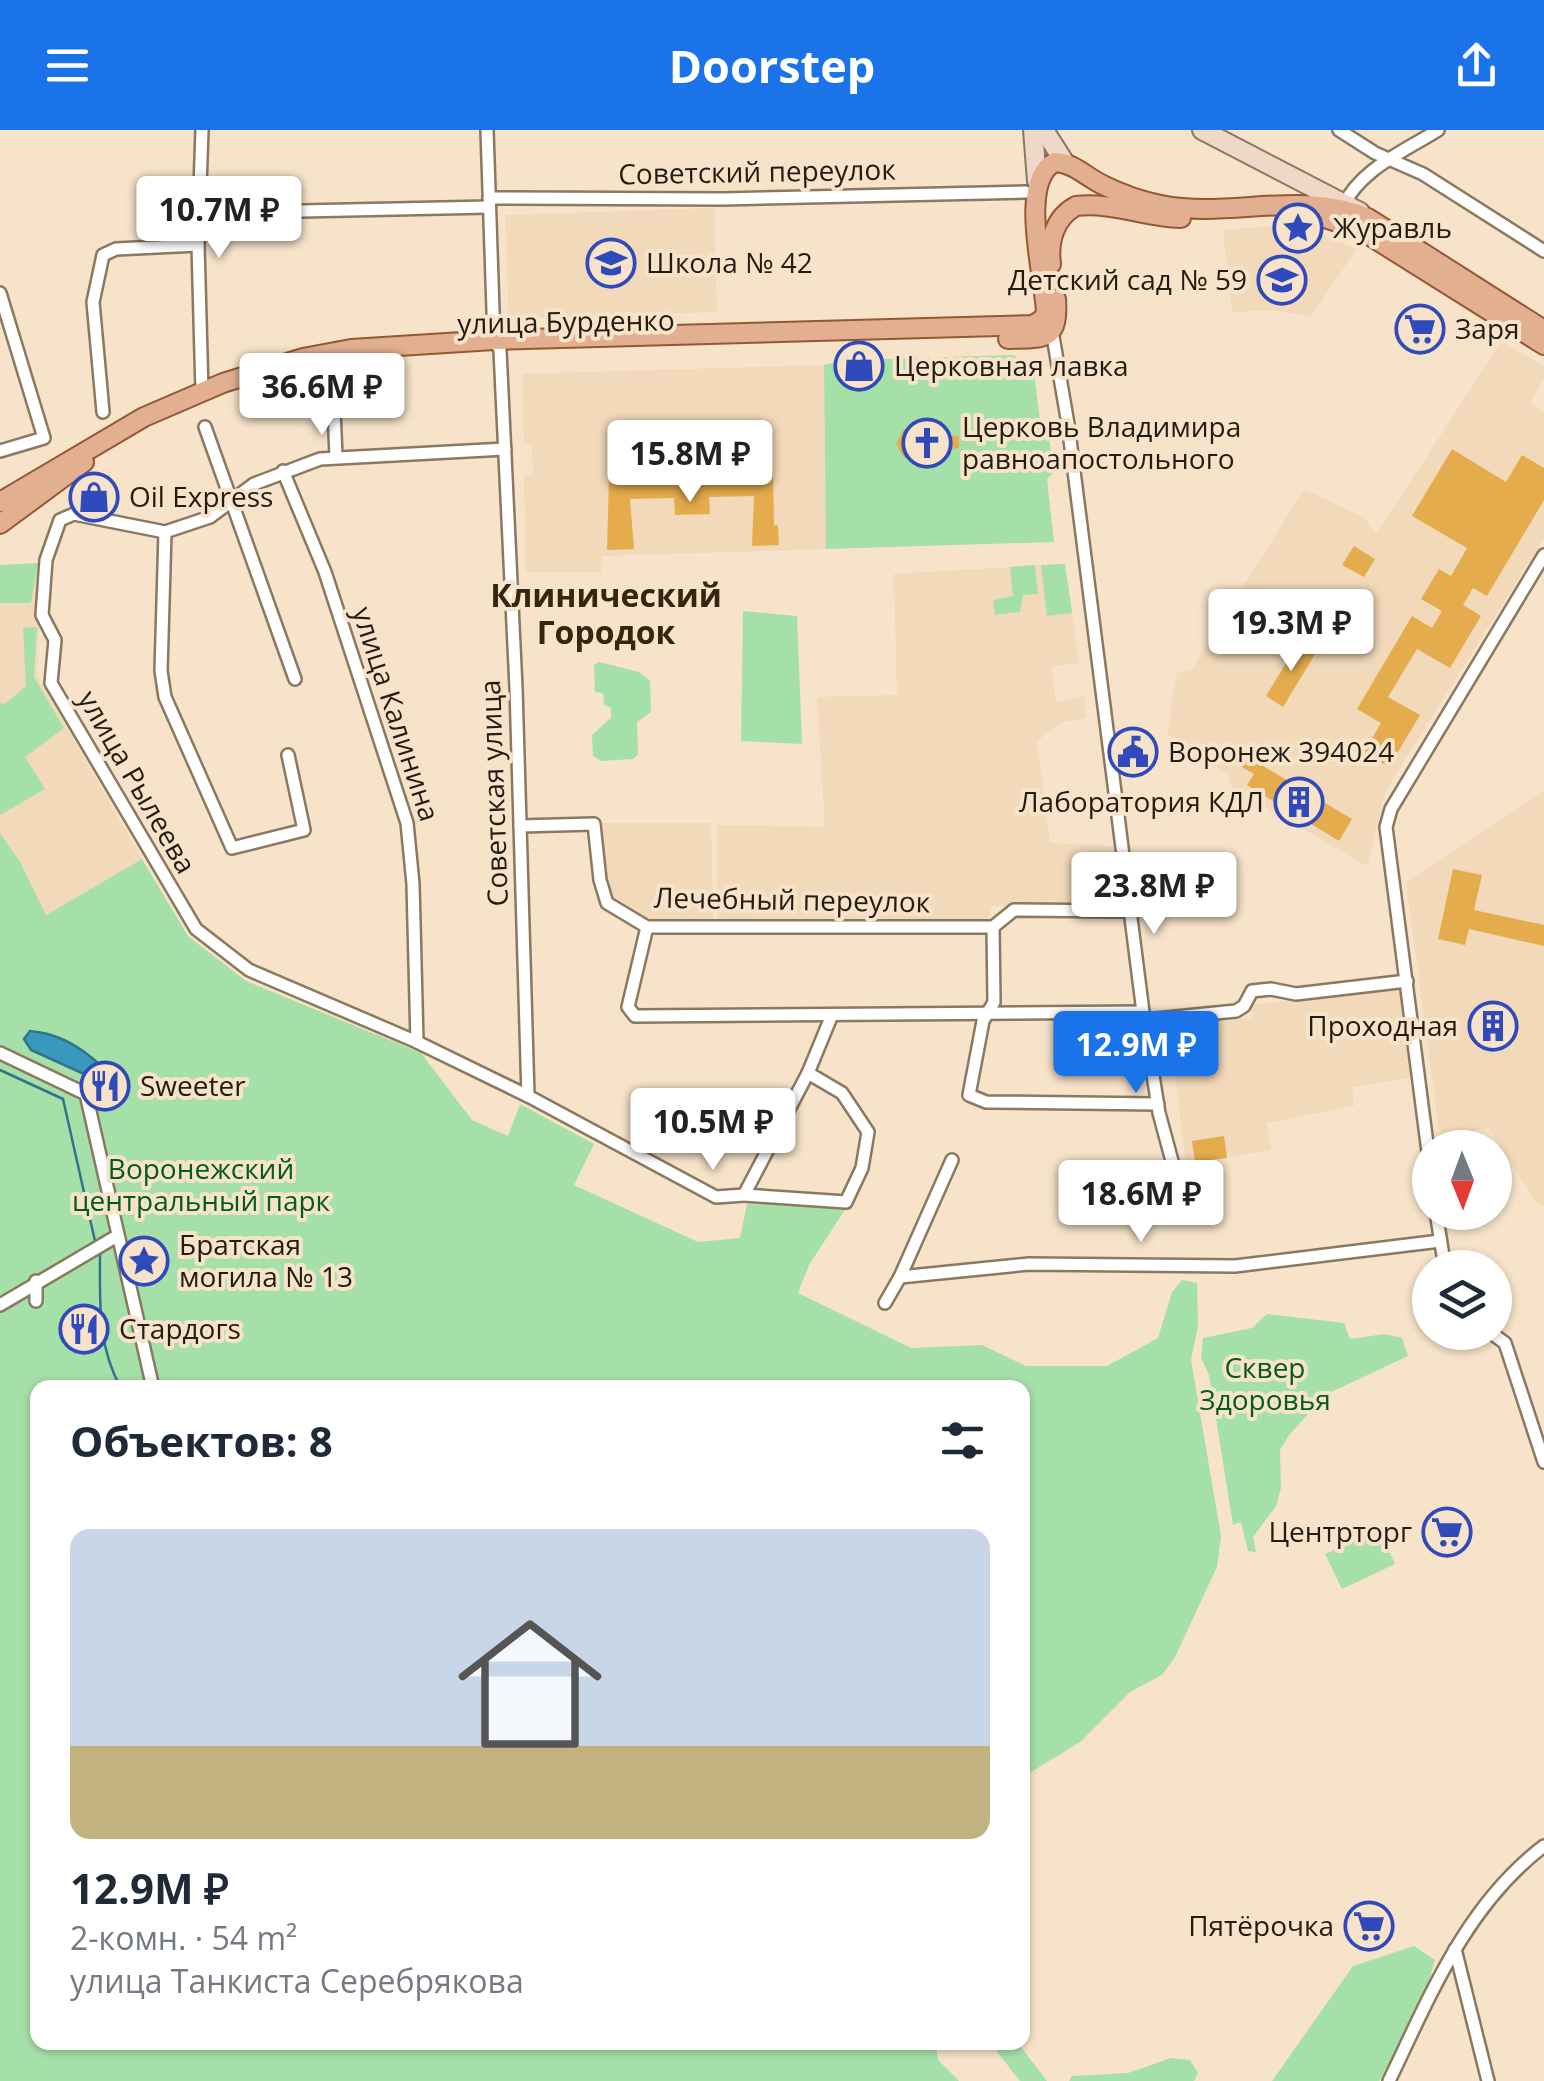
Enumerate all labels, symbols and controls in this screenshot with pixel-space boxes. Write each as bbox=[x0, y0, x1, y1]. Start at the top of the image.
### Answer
text: Doorstep bbox=[669, 35, 875, 96]
icon: menu bbox=[40, 38, 95, 93]
icon: share bbox=[1449, 38, 1504, 93]
street label: Советский переулок bbox=[618, 150, 897, 192]
pin: 10.7M ₽ bbox=[127, 176, 311, 261]
text: 10.7M ₽ bbox=[158, 187, 280, 230]
place icon: Журавль bbox=[1272, 202, 1324, 254]
place label: Журавль bbox=[1333, 208, 1452, 246]
school or university icon: Школа № 42 bbox=[585, 237, 637, 289]
place label: Школа № 42 bbox=[646, 243, 813, 281]
school or university icon: Детский сад № 59 bbox=[1256, 254, 1308, 306]
place label: Детский сад № 59 bbox=[1008, 260, 1247, 298]
street label: улица Бурденко bbox=[457, 300, 675, 342]
supermarket icon: Заря bbox=[1394, 303, 1446, 355]
place label: Заря bbox=[1455, 309, 1520, 347]
shop icon: Церковная лавка bbox=[833, 340, 885, 392]
place label: Церковная лавка bbox=[894, 346, 1129, 384]
pin: 36.6M ₽ bbox=[230, 353, 414, 438]
text: 36.6M ₽ bbox=[261, 364, 383, 407]
place label: Церковь Владимира равноапостольного bbox=[962, 407, 1241, 477]
church icon: Церковь Владимира равноапостольного bbox=[901, 417, 953, 469]
pin: 15.8M ₽ bbox=[598, 420, 782, 505]
text: 15.8M ₽ bbox=[629, 431, 751, 474]
shop icon: Oil Express bbox=[68, 471, 120, 523]
place label: Oil Express bbox=[129, 477, 273, 515]
district label: Клинический Городок bbox=[490, 573, 722, 653]
pin: 19.3M ₽ bbox=[1199, 589, 1383, 674]
text: 19.3M ₽ bbox=[1230, 600, 1352, 643]
street label: улица Калинина bbox=[344, 602, 450, 826]
street label: Советская улица bbox=[470, 679, 516, 907]
street label: улица Рылеева bbox=[70, 683, 206, 880]
public building icon: Воронеж 394024 bbox=[1107, 726, 1159, 778]
place label: Воронеж 394024 bbox=[1168, 732, 1394, 770]
building icon: Лаборатория КДЛ bbox=[1273, 776, 1325, 828]
place label: Лаборатория КДЛ bbox=[1019, 782, 1264, 820]
pin: 23.8M ₽ bbox=[1062, 852, 1246, 937]
text: 23.8M ₽ bbox=[1093, 863, 1215, 906]
street label: Лечебный переулок bbox=[654, 878, 931, 920]
building icon: Проходная bbox=[1467, 1000, 1519, 1052]
place label: Проходная bbox=[1307, 1006, 1458, 1044]
pin: 12.9M ₽ bbox=[1044, 1011, 1228, 1096]
text: 12.9M ₽ bbox=[1075, 1022, 1197, 1065]
restaurant icon: Sweeter bbox=[79, 1060, 131, 1112]
place label: Sweeter bbox=[140, 1066, 246, 1104]
pin: 10.5M ₽ bbox=[621, 1088, 805, 1173]
text: 10.5M ₽ bbox=[652, 1099, 774, 1142]
north arrow bbox=[1412, 1130, 1512, 1230]
map controls bbox=[1412, 1130, 1512, 1350]
park label: Воронежский центральный парк bbox=[72, 1149, 331, 1219]
pin: 18.6M ₽ bbox=[1049, 1160, 1233, 1245]
text: 18.6M ₽ bbox=[1080, 1171, 1202, 1214]
place label: Братская могила № 13 bbox=[179, 1225, 353, 1295]
place icon: Братская могила № 13 bbox=[118, 1235, 170, 1287]
button: layers bbox=[1412, 1250, 1512, 1350]
restaurant icon: Стардогs bbox=[58, 1303, 110, 1355]
place label: Стардогs bbox=[119, 1309, 241, 1347]
park label: Сквер Здоровья bbox=[1199, 1348, 1331, 1418]
text: Объектов: 8 bbox=[70, 1412, 333, 1469]
icon: filters bbox=[935, 1413, 990, 1468]
supermarket icon: Центрторг bbox=[1421, 1506, 1473, 1558]
place label: Центрторг bbox=[1268, 1512, 1412, 1550]
icon: home bbox=[440, 1594, 620, 1774]
text: 12.9M ₽ bbox=[70, 1859, 229, 1916]
supermarket icon: Пятёрочка bbox=[1343, 1900, 1395, 1952]
place label: Пятёрочка bbox=[1188, 1906, 1334, 1944]
text: 2-комн. · 54 m² bbox=[70, 1916, 297, 1959]
text: улица Танкиста Серебрякова bbox=[70, 1959, 524, 2002]

